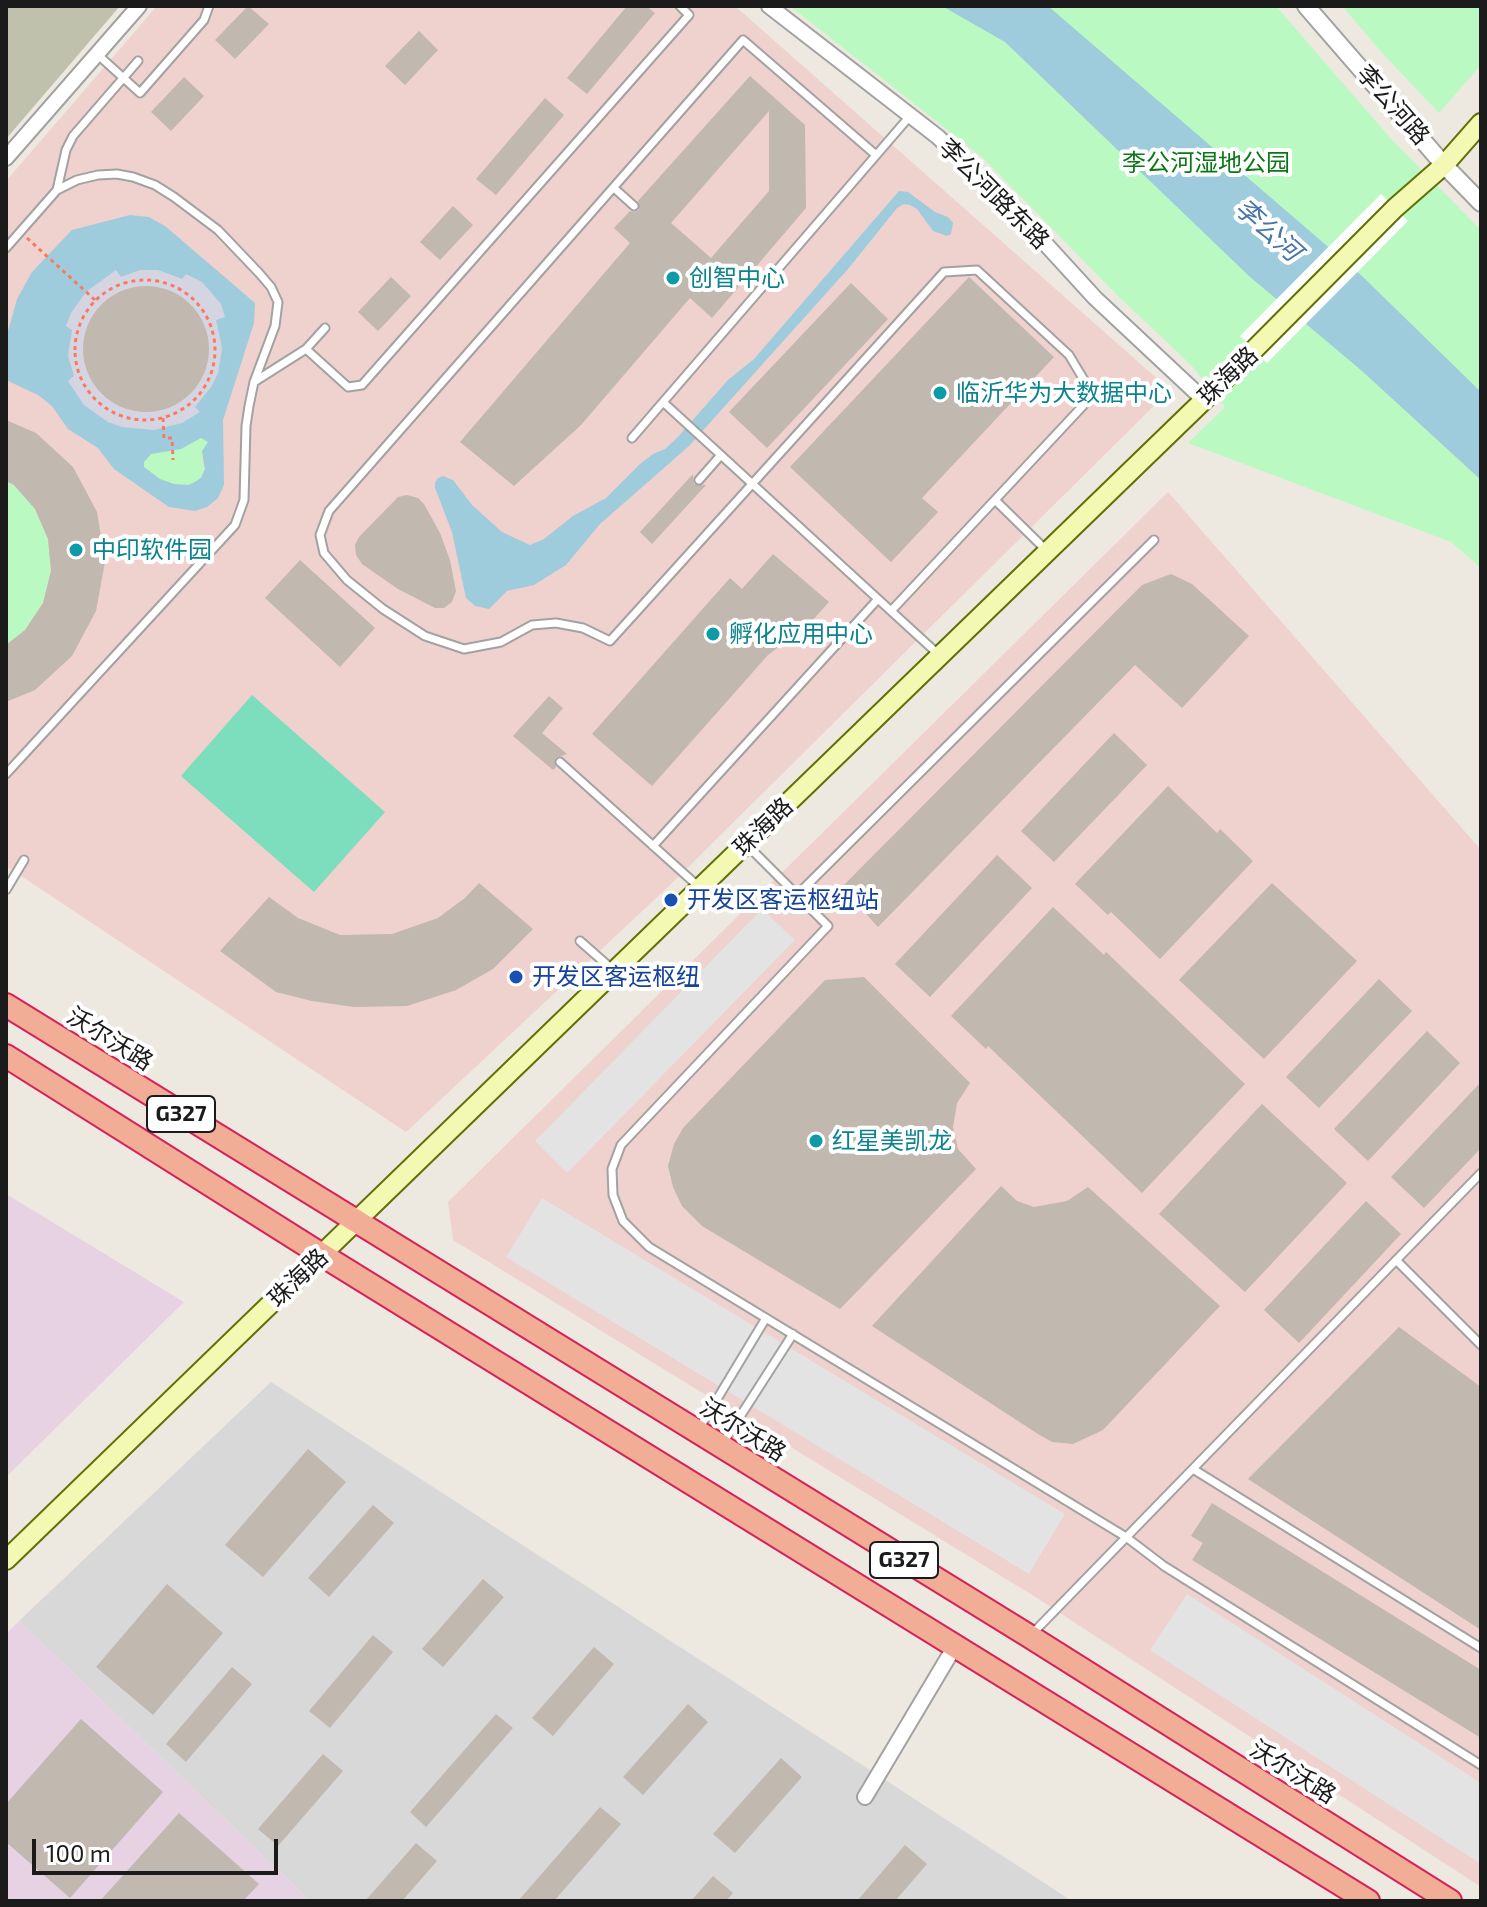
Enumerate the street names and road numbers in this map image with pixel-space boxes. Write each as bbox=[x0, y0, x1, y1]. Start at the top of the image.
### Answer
street label: 李公河路 bbox=[1351, 59, 1435, 151]
street label: 李公河路东路 bbox=[933, 133, 1055, 255]
street label: 珠海路 bbox=[1192, 341, 1264, 411]
street label: 珠海路 bbox=[727, 792, 799, 862]
street label: 沃尔沃路 bbox=[62, 1001, 158, 1077]
road number: G327 bbox=[147, 1096, 215, 1132]
street label: 珠海路 bbox=[262, 1243, 334, 1313]
street label: 沃尔沃路 bbox=[695, 1392, 791, 1468]
road number: G327 bbox=[870, 1542, 938, 1578]
street label: 沃尔沃路 bbox=[1245, 1734, 1341, 1810]

